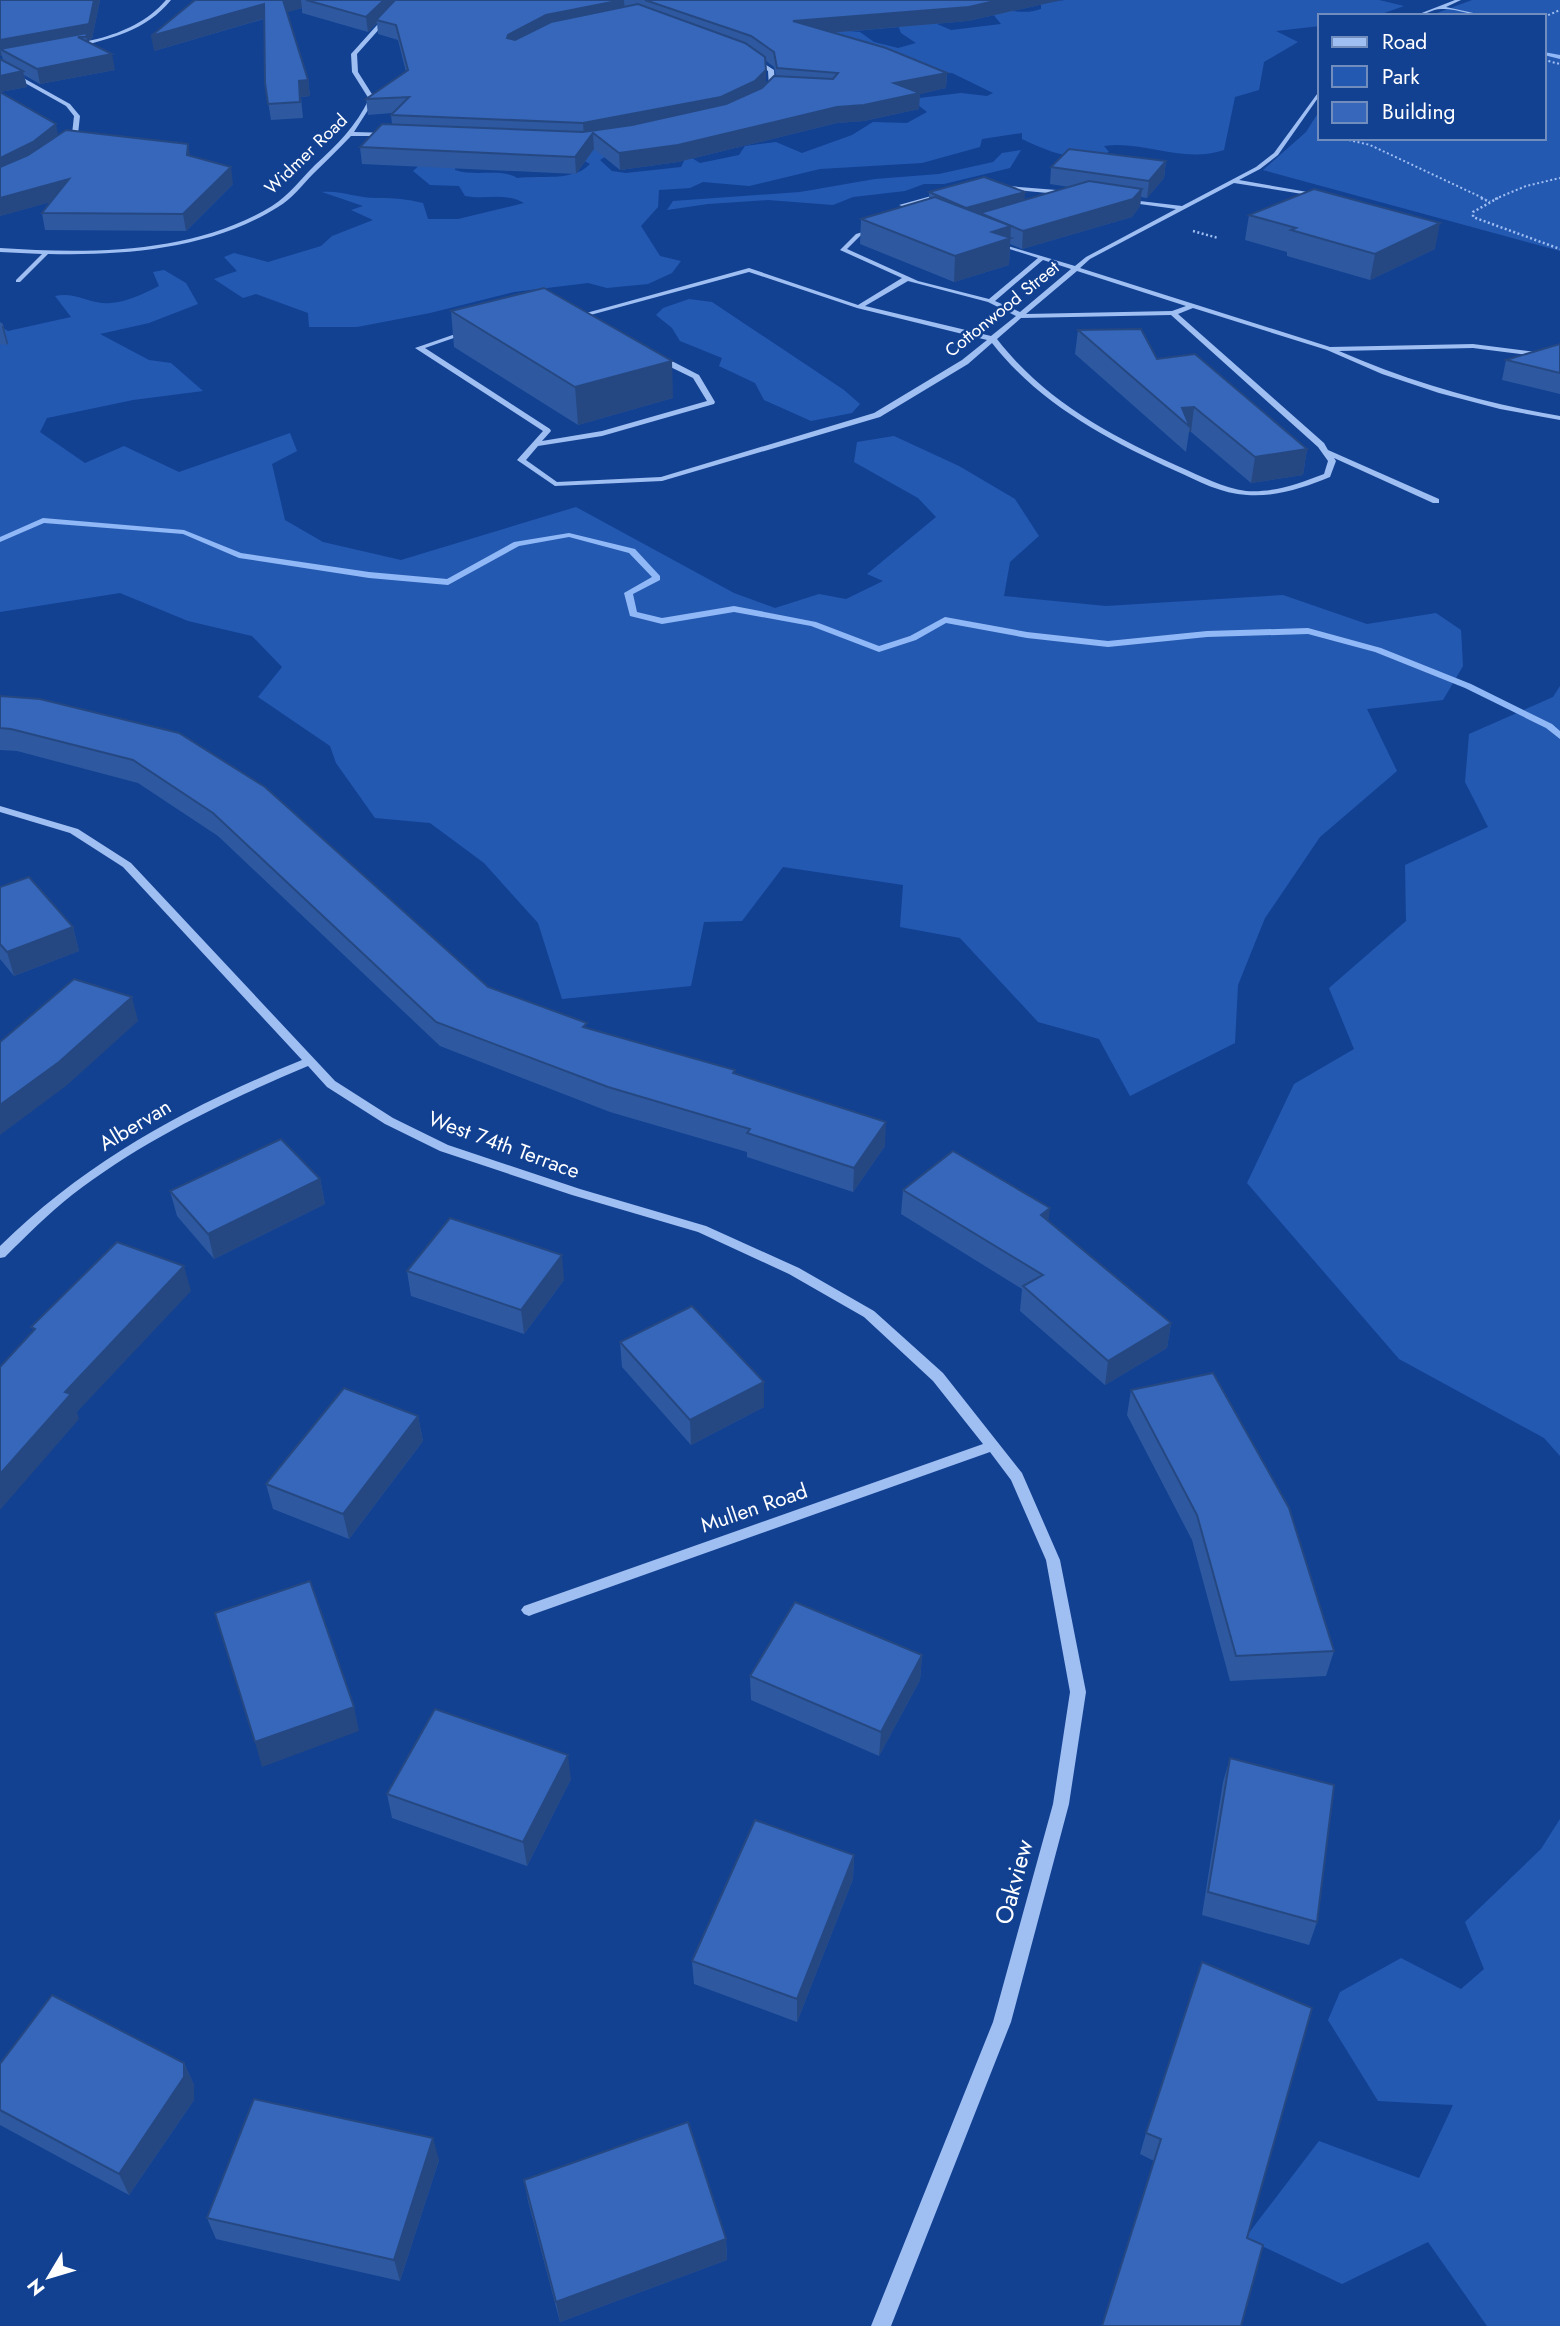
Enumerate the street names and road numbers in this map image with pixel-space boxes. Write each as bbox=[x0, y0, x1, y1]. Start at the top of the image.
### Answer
street label: Widmer Road bbox=[259, 108, 353, 200]
street label: Cottonwood Street bbox=[939, 254, 1065, 363]
street label: Albervan bbox=[93, 1092, 177, 1158]
street label: West 74th Terrace bbox=[424, 1104, 584, 1186]
street label: Mullen Road bbox=[697, 1476, 811, 1540]
street label: Oakview bbox=[985, 1835, 1042, 1928]

